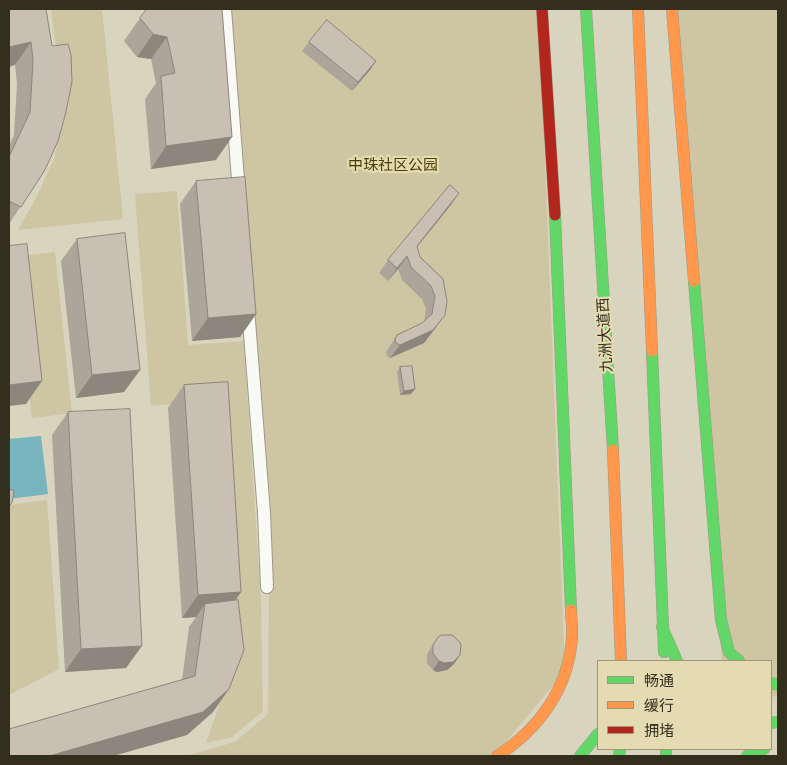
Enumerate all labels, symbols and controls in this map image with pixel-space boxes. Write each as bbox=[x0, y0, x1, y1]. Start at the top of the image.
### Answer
park label: 中珠社区公园 bbox=[348, 157, 438, 175]
street label: 九洲大道西 bbox=[595, 297, 617, 373]
legend bbox=[597, 660, 772, 750]
text: 畅通 bbox=[644, 672, 674, 690]
text: 缓行 bbox=[644, 697, 674, 715]
text: 拥堵 bbox=[644, 722, 674, 740]

